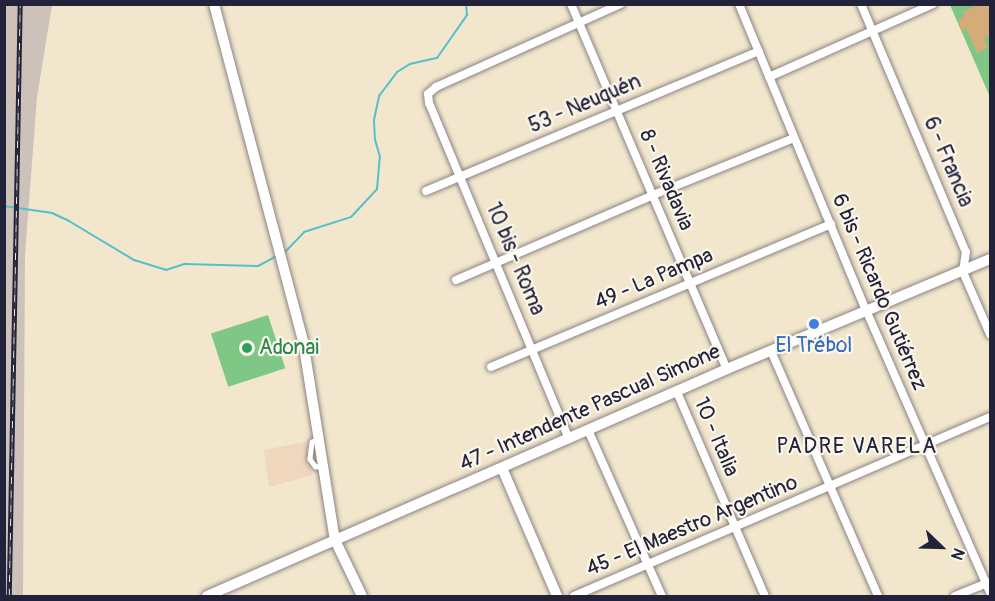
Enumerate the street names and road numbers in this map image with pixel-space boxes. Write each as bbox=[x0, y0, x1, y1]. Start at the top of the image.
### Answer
street label: 53 - Neuquén bbox=[525, 69, 645, 139]
street label: 6 - Francia bbox=[918, 113, 978, 211]
street label: 8 - Rivadavia bbox=[633, 126, 699, 234]
street label: 6 bis - Ricardo Gutiérrez bbox=[826, 190, 932, 394]
street label: 10 bis - Roma bbox=[480, 199, 550, 319]
street label: 49 - La Pampa bbox=[591, 243, 717, 315]
street label: 47 - Intendente Pascual Simone bbox=[456, 339, 724, 477]
street label: 10 - Italia bbox=[688, 394, 744, 480]
street label: 45 - El Maestro Argentino bbox=[583, 470, 801, 582]

